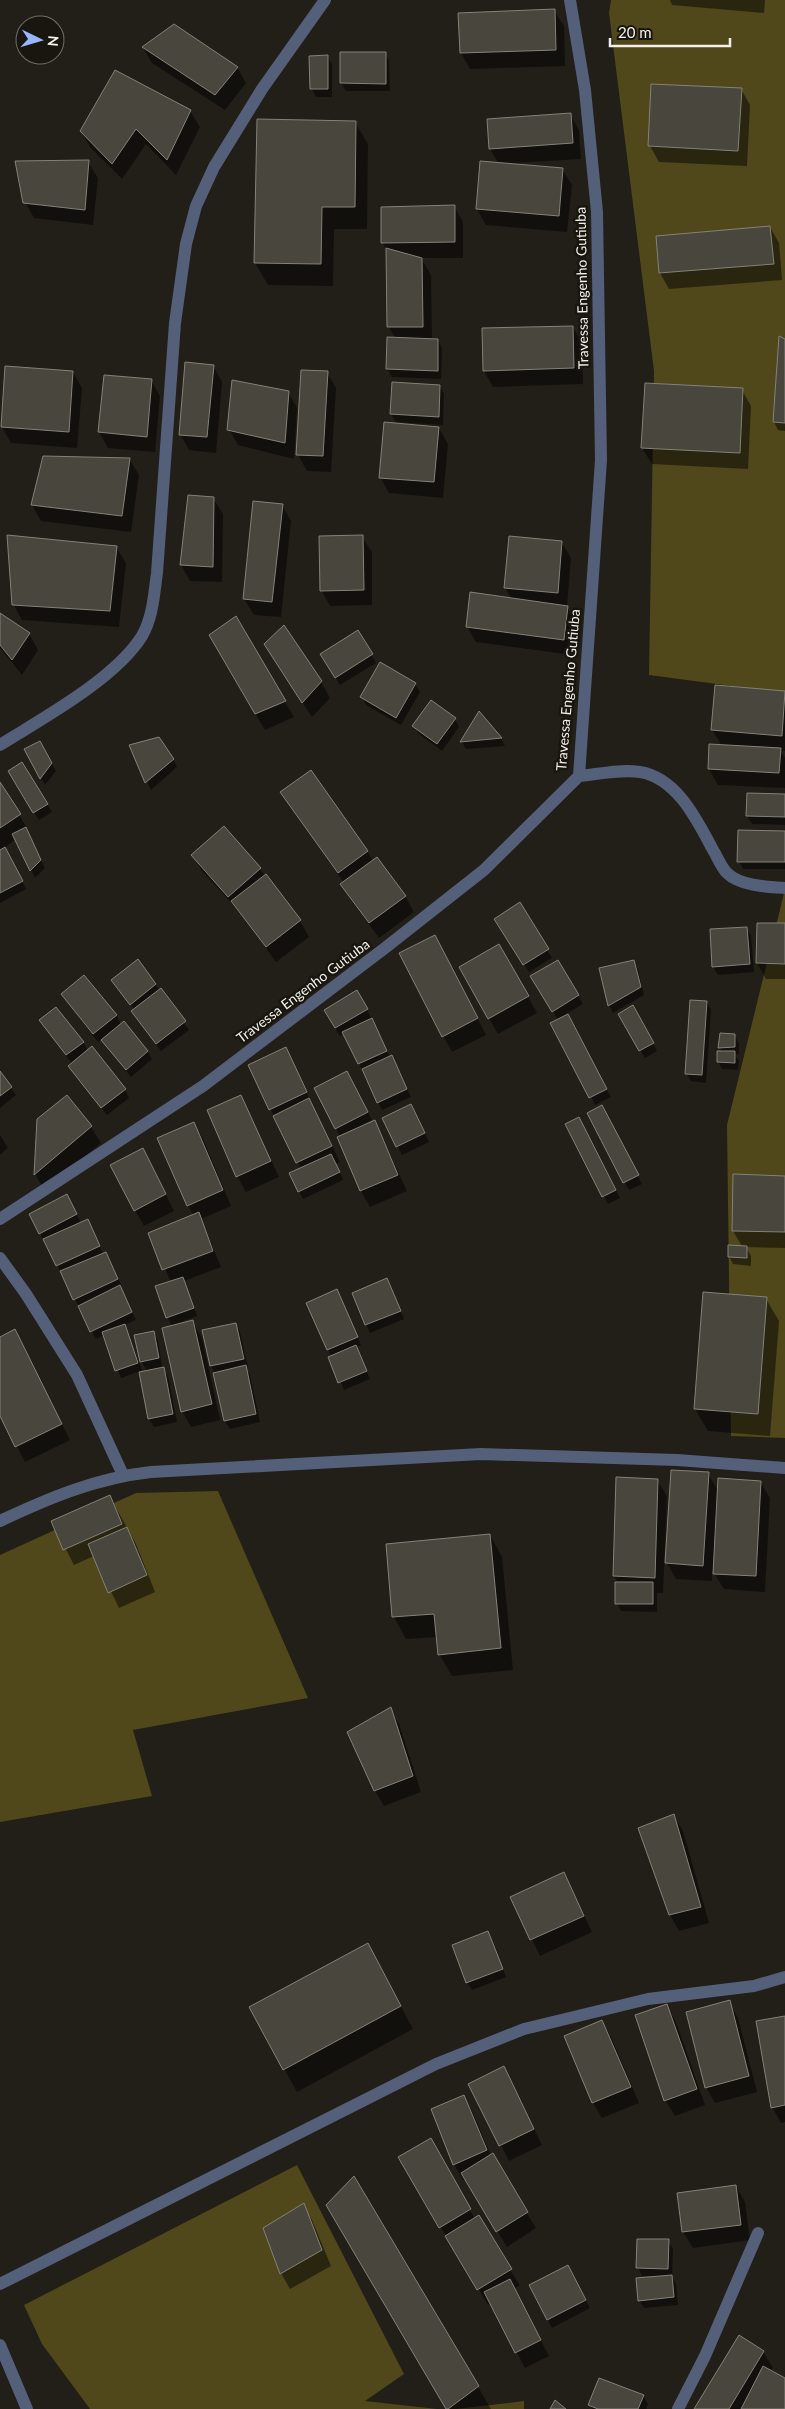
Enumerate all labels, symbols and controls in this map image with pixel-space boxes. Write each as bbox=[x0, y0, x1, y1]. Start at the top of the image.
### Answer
north arrow bbox=[15, 15, 65, 65]
scale bar bbox=[610, 15, 730, 47]
text: 20 m bbox=[618, 23, 652, 41]
text: N bbox=[45, 35, 62, 47]
street label: Travessa Engenho Gutiuba bbox=[572, 207, 591, 369]
street label: Travessa Engenho Gutiuba bbox=[552, 608, 583, 771]
street label: Travessa Engenho Gutiuba bbox=[233, 935, 373, 1046]

